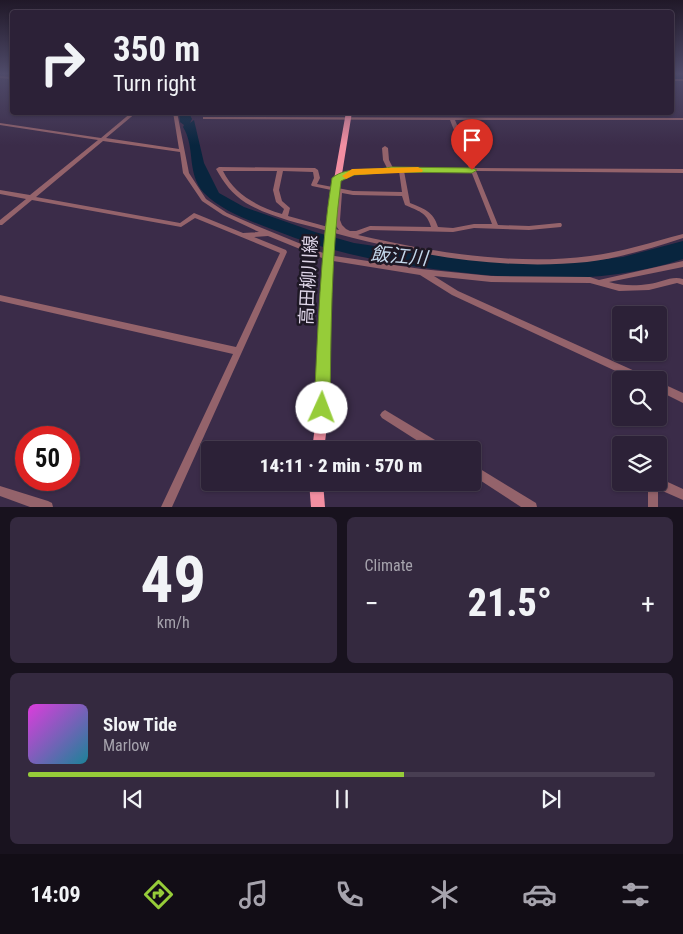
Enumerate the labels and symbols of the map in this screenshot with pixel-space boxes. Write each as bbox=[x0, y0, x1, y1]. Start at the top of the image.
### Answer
pin bbox=[451, 119, 493, 170]
street label: 高田柳川線 bbox=[295, 235, 321, 325]
water label: 飯江川 bbox=[370, 242, 430, 270]
position arrow bbox=[295, 381, 347, 433]
speed limit sign: 50 bbox=[15, 426, 80, 491]

